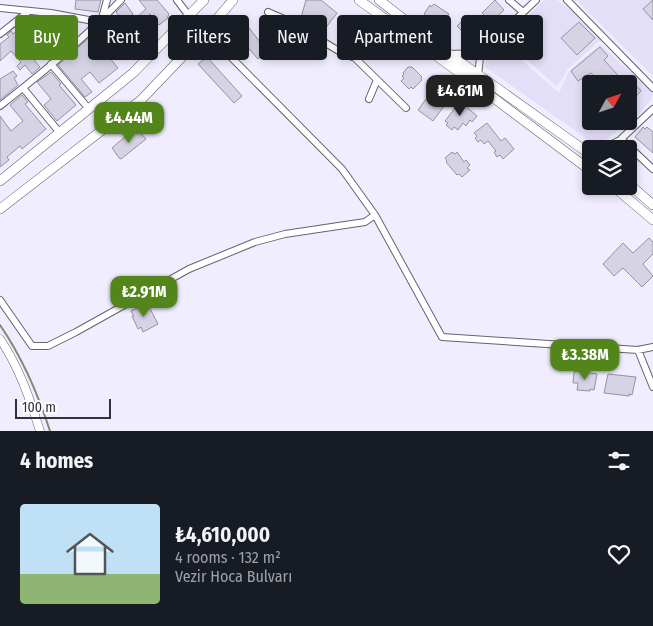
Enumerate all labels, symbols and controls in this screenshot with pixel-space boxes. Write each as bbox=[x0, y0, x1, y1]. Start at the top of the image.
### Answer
chip: Buy bbox=[15, 15, 78, 60]
chip: Rent bbox=[88, 15, 158, 60]
chip: Filters bbox=[168, 15, 249, 60]
chip: New bbox=[259, 15, 327, 60]
chip: Apartment bbox=[337, 15, 451, 60]
chip: House bbox=[461, 15, 543, 60]
pin: ₺4.61M bbox=[419, 74, 501, 117]
north arrow bbox=[582, 75, 638, 130]
map controls bbox=[582, 75, 637, 195]
text: ₺4.61M bbox=[437, 81, 483, 100]
pin: ₺4.44M bbox=[88, 102, 170, 144]
text: ₺4.44M bbox=[105, 108, 153, 127]
button: layers bbox=[582, 140, 637, 195]
pin: ₺2.91M bbox=[103, 276, 185, 318]
text: ₺2.91M bbox=[121, 282, 167, 301]
pin: ₺3.38M bbox=[544, 338, 626, 381]
text: ₺3.38M bbox=[561, 345, 609, 364]
scale bar bbox=[15, 396, 111, 419]
text: 100 m bbox=[22, 399, 56, 416]
icon: filters bbox=[605, 447, 633, 475]
text: 4 homes bbox=[20, 448, 93, 474]
text: ₺4,610,000 bbox=[175, 522, 270, 548]
icon: home bbox=[60, 524, 120, 584]
icon: heart bbox=[605, 540, 633, 568]
text: 4 rooms · 132 m² bbox=[175, 548, 281, 567]
text: Vezir Hoca Bulvarı bbox=[175, 567, 292, 586]

